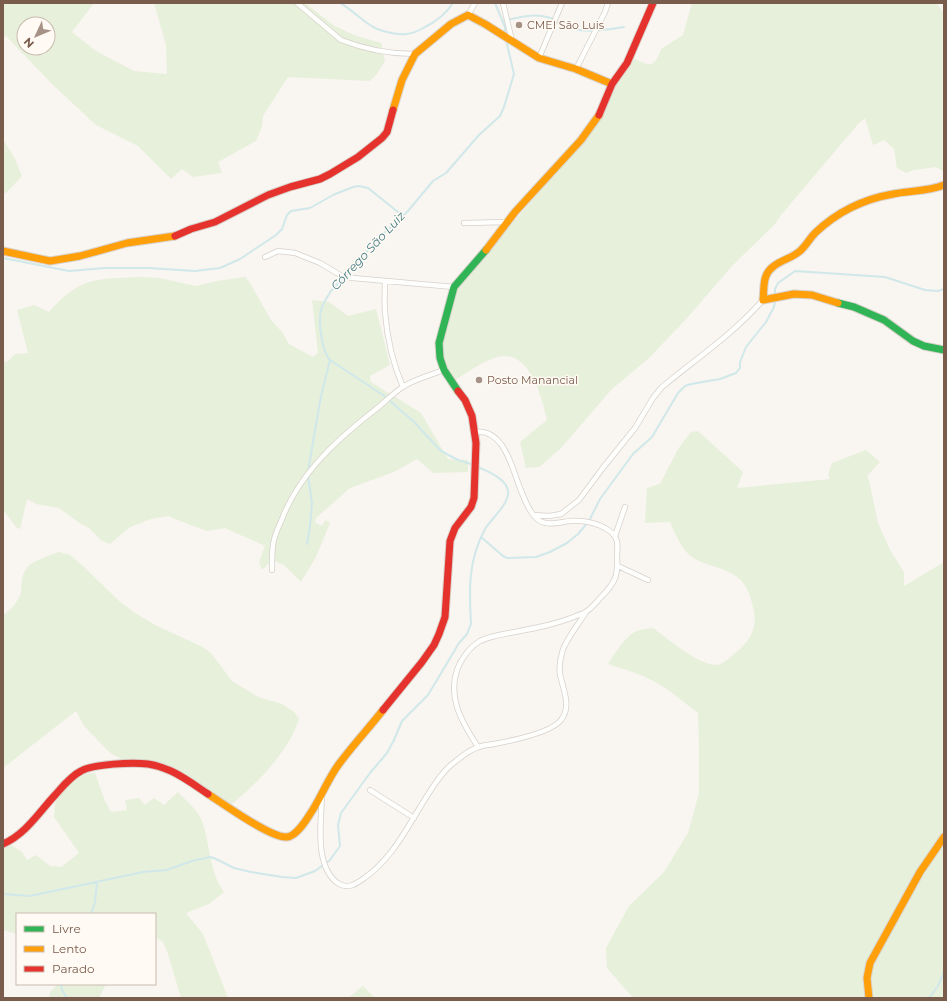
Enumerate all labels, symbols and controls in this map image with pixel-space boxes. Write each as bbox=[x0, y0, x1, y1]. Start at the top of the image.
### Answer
north arrow bbox=[16, 16, 56, 56]
place label: CMEI São Luis bbox=[527, 18, 605, 32]
marker: CMEI São Luis bbox=[514, 20, 524, 30]
text: N bbox=[21, 35, 37, 51]
water label: Córrego São Luiz bbox=[327, 208, 408, 293]
place label: Posto Manancial bbox=[487, 373, 578, 387]
marker: Posto Manancial bbox=[474, 375, 484, 385]
legend bbox=[16, 913, 156, 985]
text: Livre bbox=[52, 921, 81, 936]
text: Lento bbox=[52, 941, 87, 956]
text: Parado bbox=[52, 961, 95, 976]

